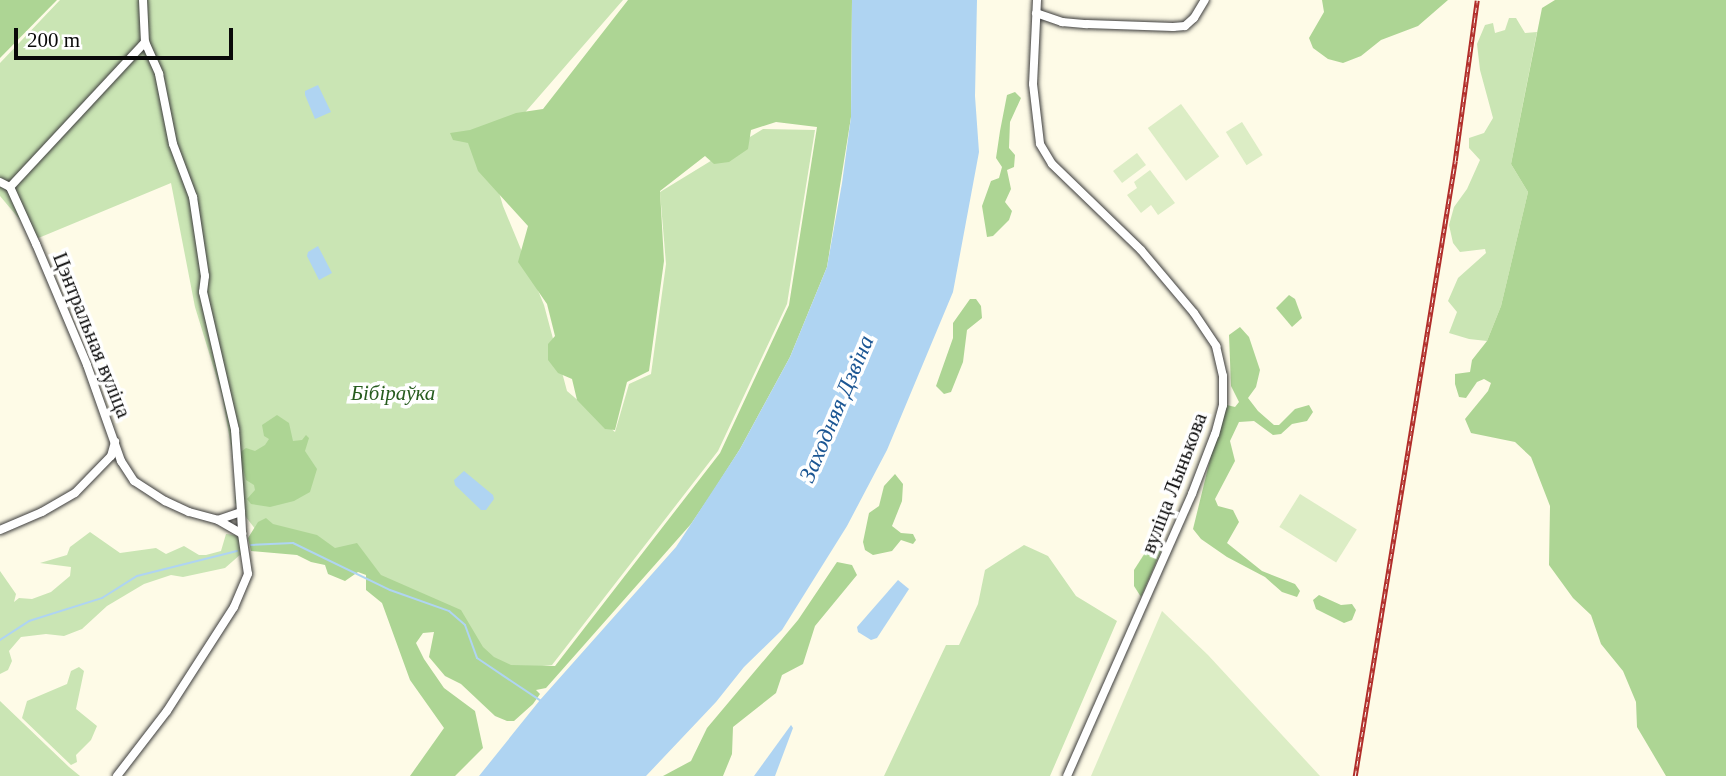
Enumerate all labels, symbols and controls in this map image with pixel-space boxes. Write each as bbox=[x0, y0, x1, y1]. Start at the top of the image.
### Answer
scale bar bbox=[18, 14, 236, 58]
text: 200 m bbox=[27, 28, 80, 52]
street label: Цэнтральная вуліца bbox=[47, 249, 137, 421]
water label: Заходняя Дзвіна bbox=[794, 331, 880, 487]
park label: Бібіраўка bbox=[351, 380, 435, 406]
street label: вуліца Лынькова bbox=[1136, 409, 1212, 557]

